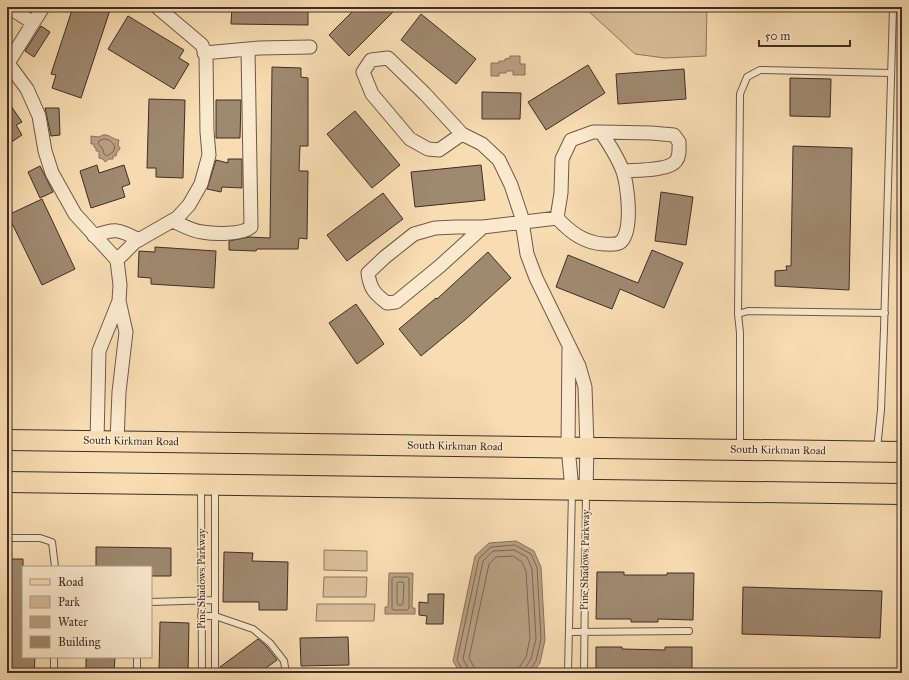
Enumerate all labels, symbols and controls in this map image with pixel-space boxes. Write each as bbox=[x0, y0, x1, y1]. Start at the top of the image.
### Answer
scale bar bbox=[759, 22, 850, 48]
text: 50 m bbox=[765, 29, 790, 43]
street label: South Kirkman Road bbox=[83, 434, 179, 448]
street label: South Kirkman Road bbox=[407, 439, 503, 453]
street label: South Kirkman Road bbox=[730, 443, 826, 457]
street label: Pine Shadows Parkway bbox=[578, 509, 592, 610]
street label: Pine Shadows Parkway bbox=[195, 528, 208, 629]
legend bbox=[22, 566, 152, 658]
text: Road bbox=[58, 575, 84, 589]
text: Park bbox=[58, 595, 80, 609]
text: Water bbox=[58, 615, 88, 629]
text: Building bbox=[58, 635, 101, 650]

